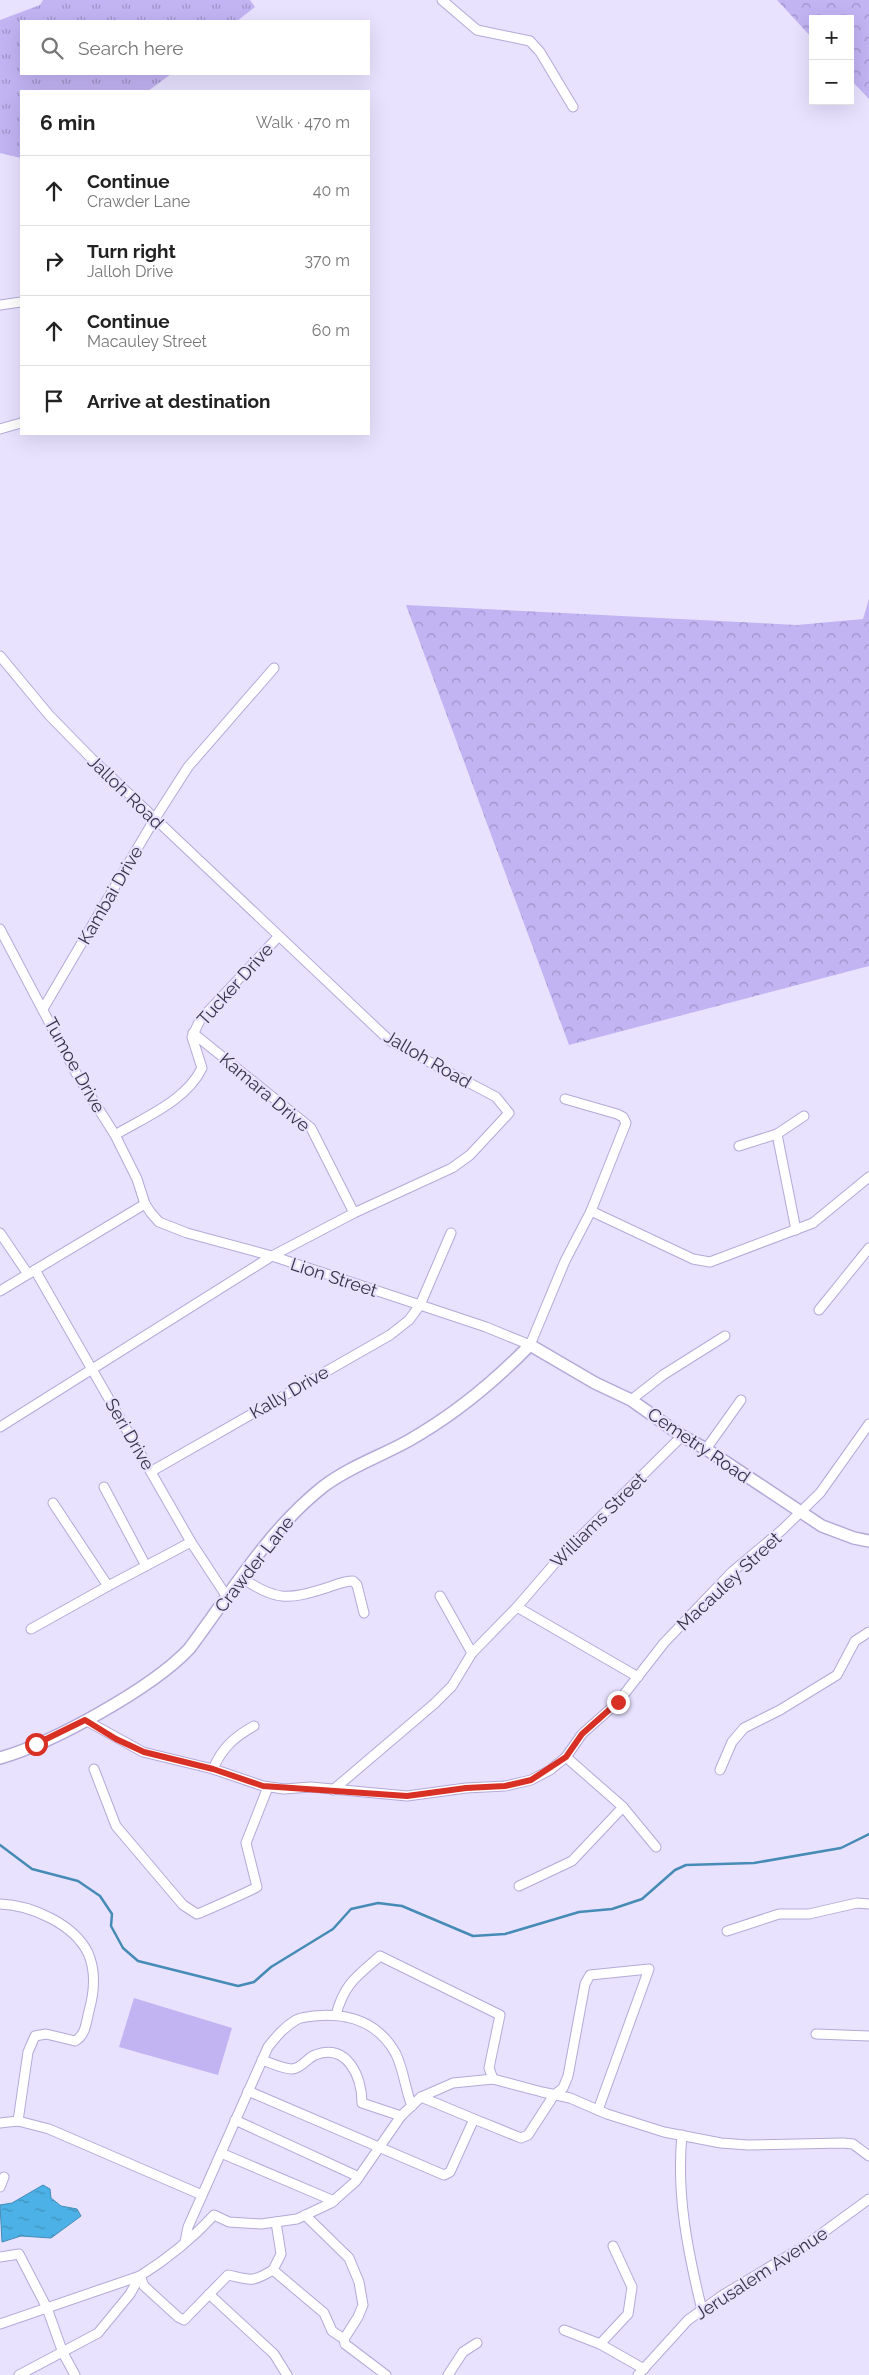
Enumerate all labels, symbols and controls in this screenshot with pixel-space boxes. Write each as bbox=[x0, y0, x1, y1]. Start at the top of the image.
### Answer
map controls bbox=[809, 15, 854, 105]
button: + bbox=[809, 15, 854, 60]
search box bbox=[20, 20, 370, 75]
icon: search bbox=[38, 34, 66, 62]
text: Search here bbox=[78, 37, 184, 59]
button: − bbox=[809, 60, 854, 105]
text: 6 min bbox=[40, 110, 95, 135]
text: Walk · 470 m bbox=[256, 113, 350, 132]
text: Continue bbox=[87, 170, 170, 192]
icon: ahead bbox=[40, 177, 68, 205]
text: 40 m bbox=[313, 181, 350, 200]
text: Crawder Lane bbox=[87, 192, 190, 211]
text: Turn right bbox=[87, 240, 176, 262]
icon: right bbox=[40, 247, 68, 275]
text: 370 m bbox=[304, 251, 350, 270]
text: Jalloh Drive bbox=[87, 262, 173, 281]
text: Continue bbox=[87, 310, 170, 332]
icon: ahead bbox=[40, 317, 68, 345]
text: 60 m bbox=[312, 321, 350, 340]
text: Macauley Street bbox=[87, 332, 207, 351]
icon: arrive bbox=[40, 387, 68, 415]
text: Arrive at destination bbox=[87, 390, 271, 412]
street label: Jalloh Road bbox=[84, 751, 168, 833]
street label: Kambai Drive bbox=[73, 842, 147, 948]
street label: Tucker Drive bbox=[193, 938, 278, 1029]
street label: Tumoe Drive bbox=[40, 1014, 110, 1117]
street label: Jalloh Road bbox=[381, 1026, 475, 1092]
street label: Kamara Drive bbox=[216, 1048, 315, 1136]
street label: Lion Street bbox=[288, 1253, 380, 1301]
street label: Kally Drive bbox=[246, 1361, 333, 1423]
street label: Seri Drive bbox=[101, 1394, 159, 1474]
street label: Cemetry Road bbox=[644, 1403, 754, 1487]
street label: Williams Street bbox=[546, 1468, 650, 1572]
street label: Crawder Lane bbox=[210, 1511, 298, 1616]
street label: Macauley Street bbox=[673, 1527, 785, 1635]
route end bbox=[607, 1691, 630, 1714]
route start bbox=[25, 1733, 48, 1756]
street label: Jerusalem Avenue bbox=[691, 2222, 832, 2324]

